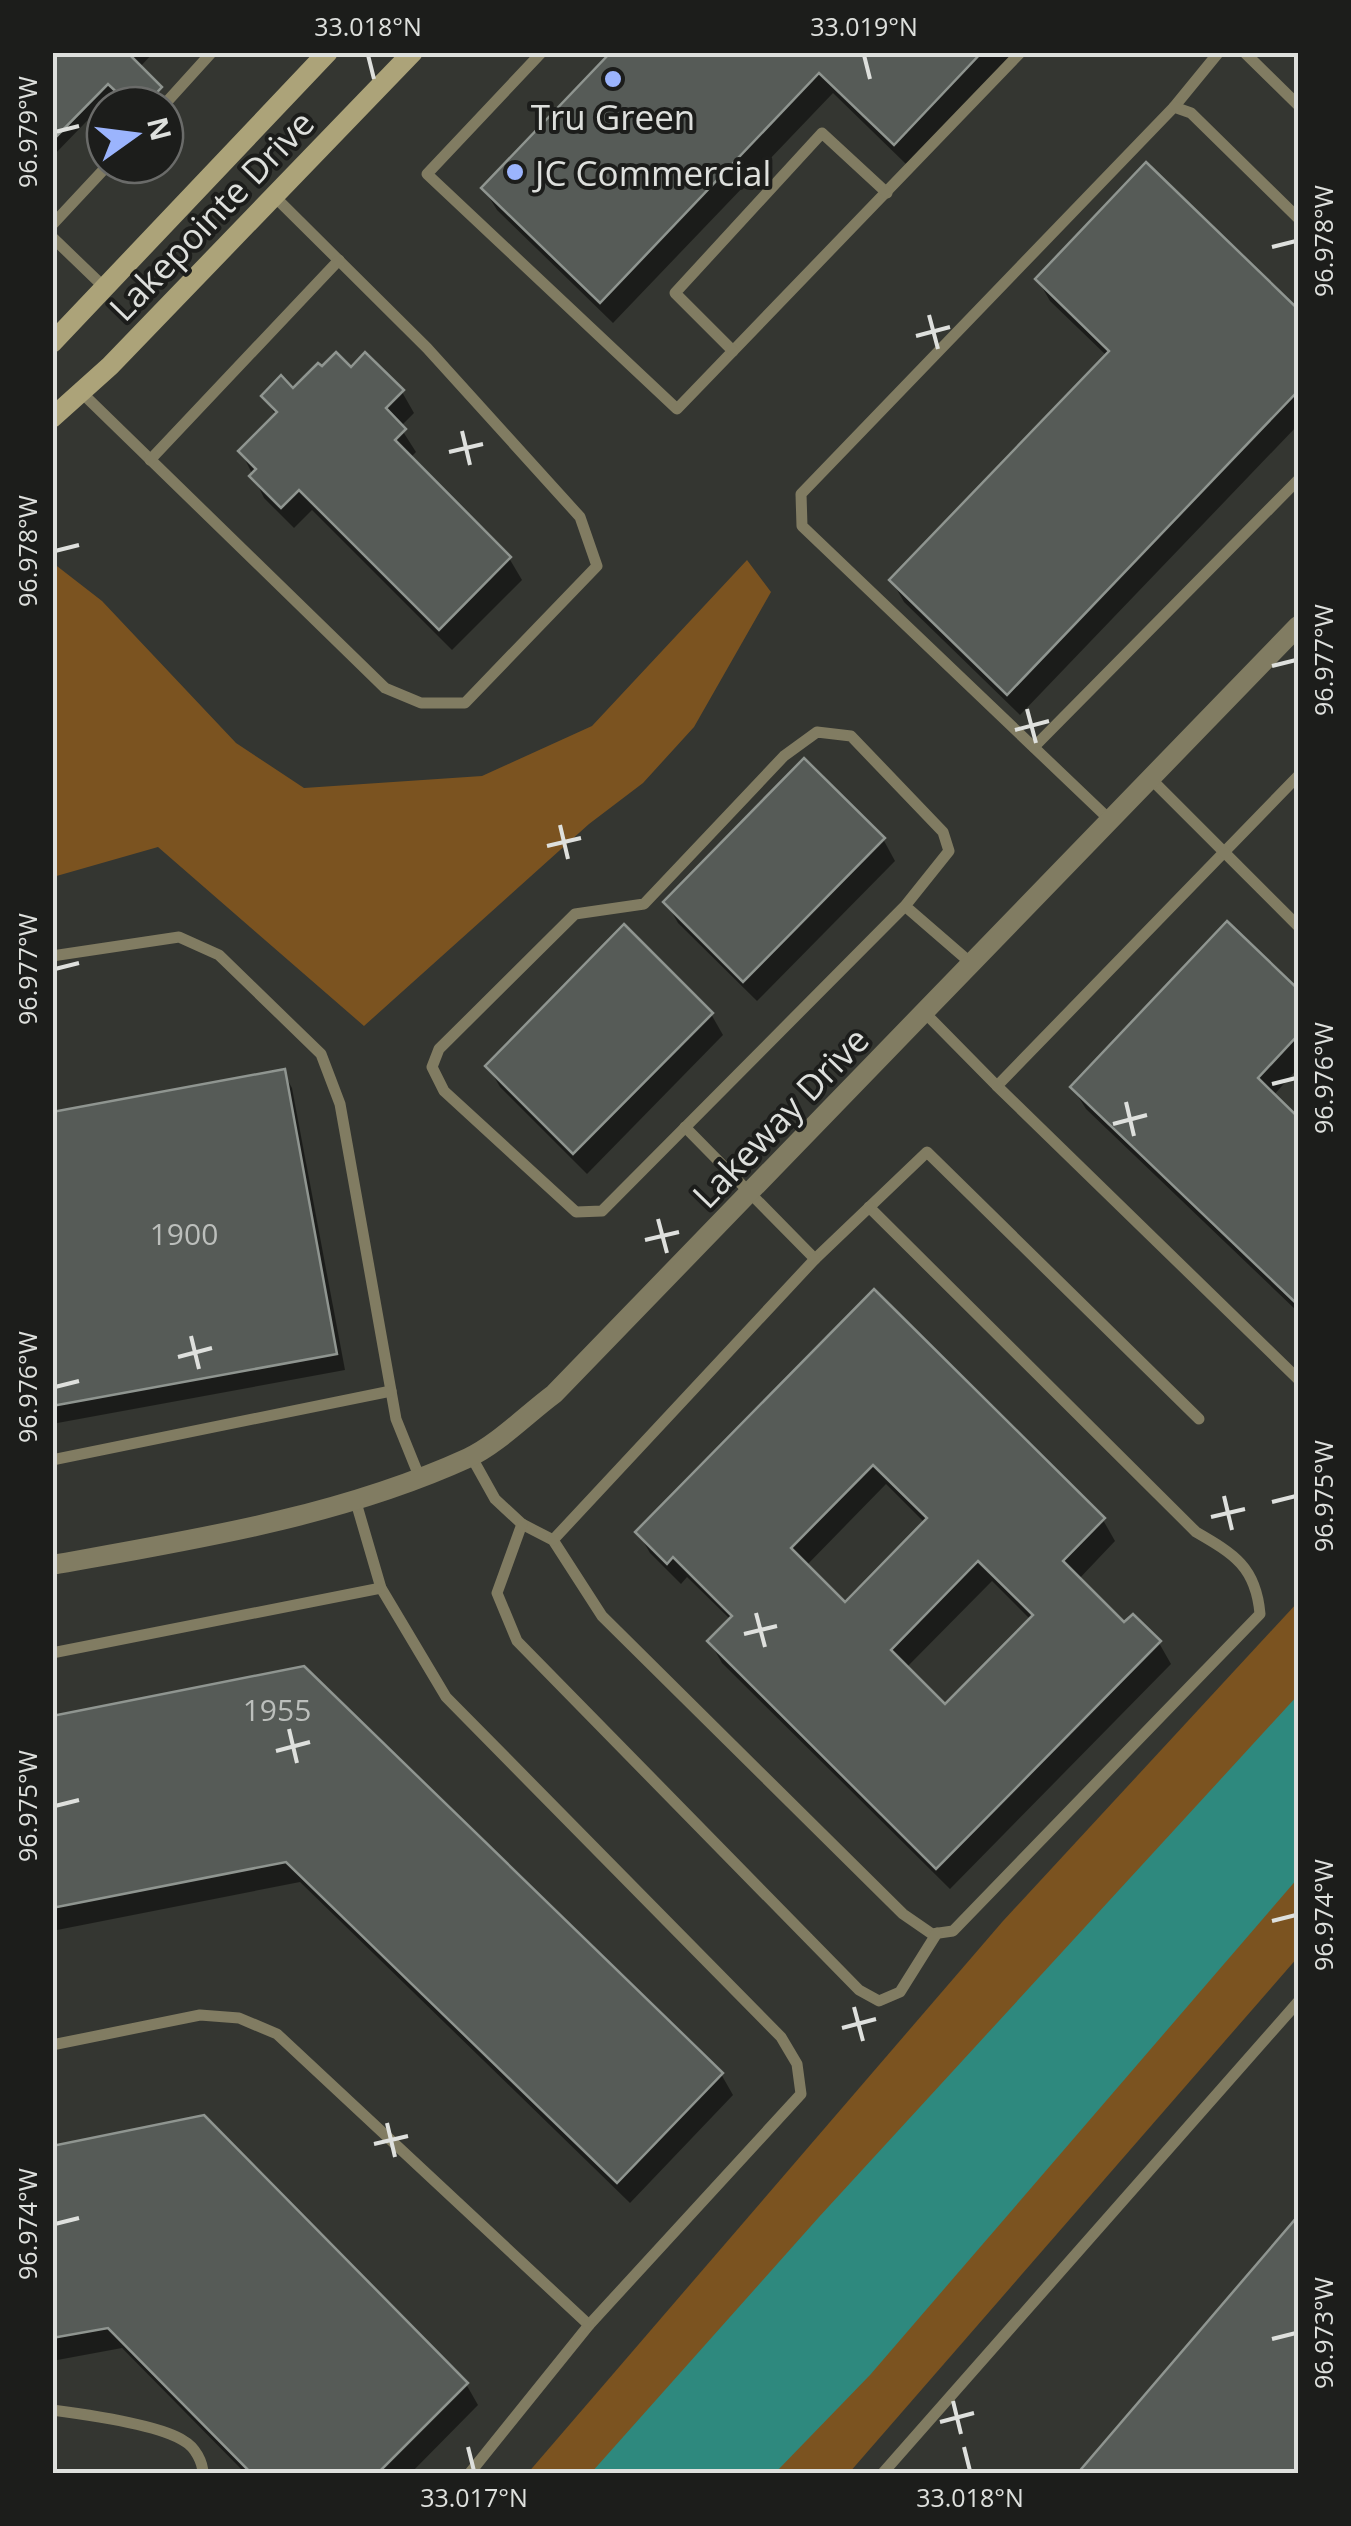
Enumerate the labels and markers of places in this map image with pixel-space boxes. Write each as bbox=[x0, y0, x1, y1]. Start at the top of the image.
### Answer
marker: Tru Green bbox=[602, 68, 624, 90]
place label: Tru Green bbox=[531, 93, 695, 140]
place label: JC Commercial bbox=[532, 149, 771, 196]
marker: JC Commercial bbox=[504, 161, 526, 183]

